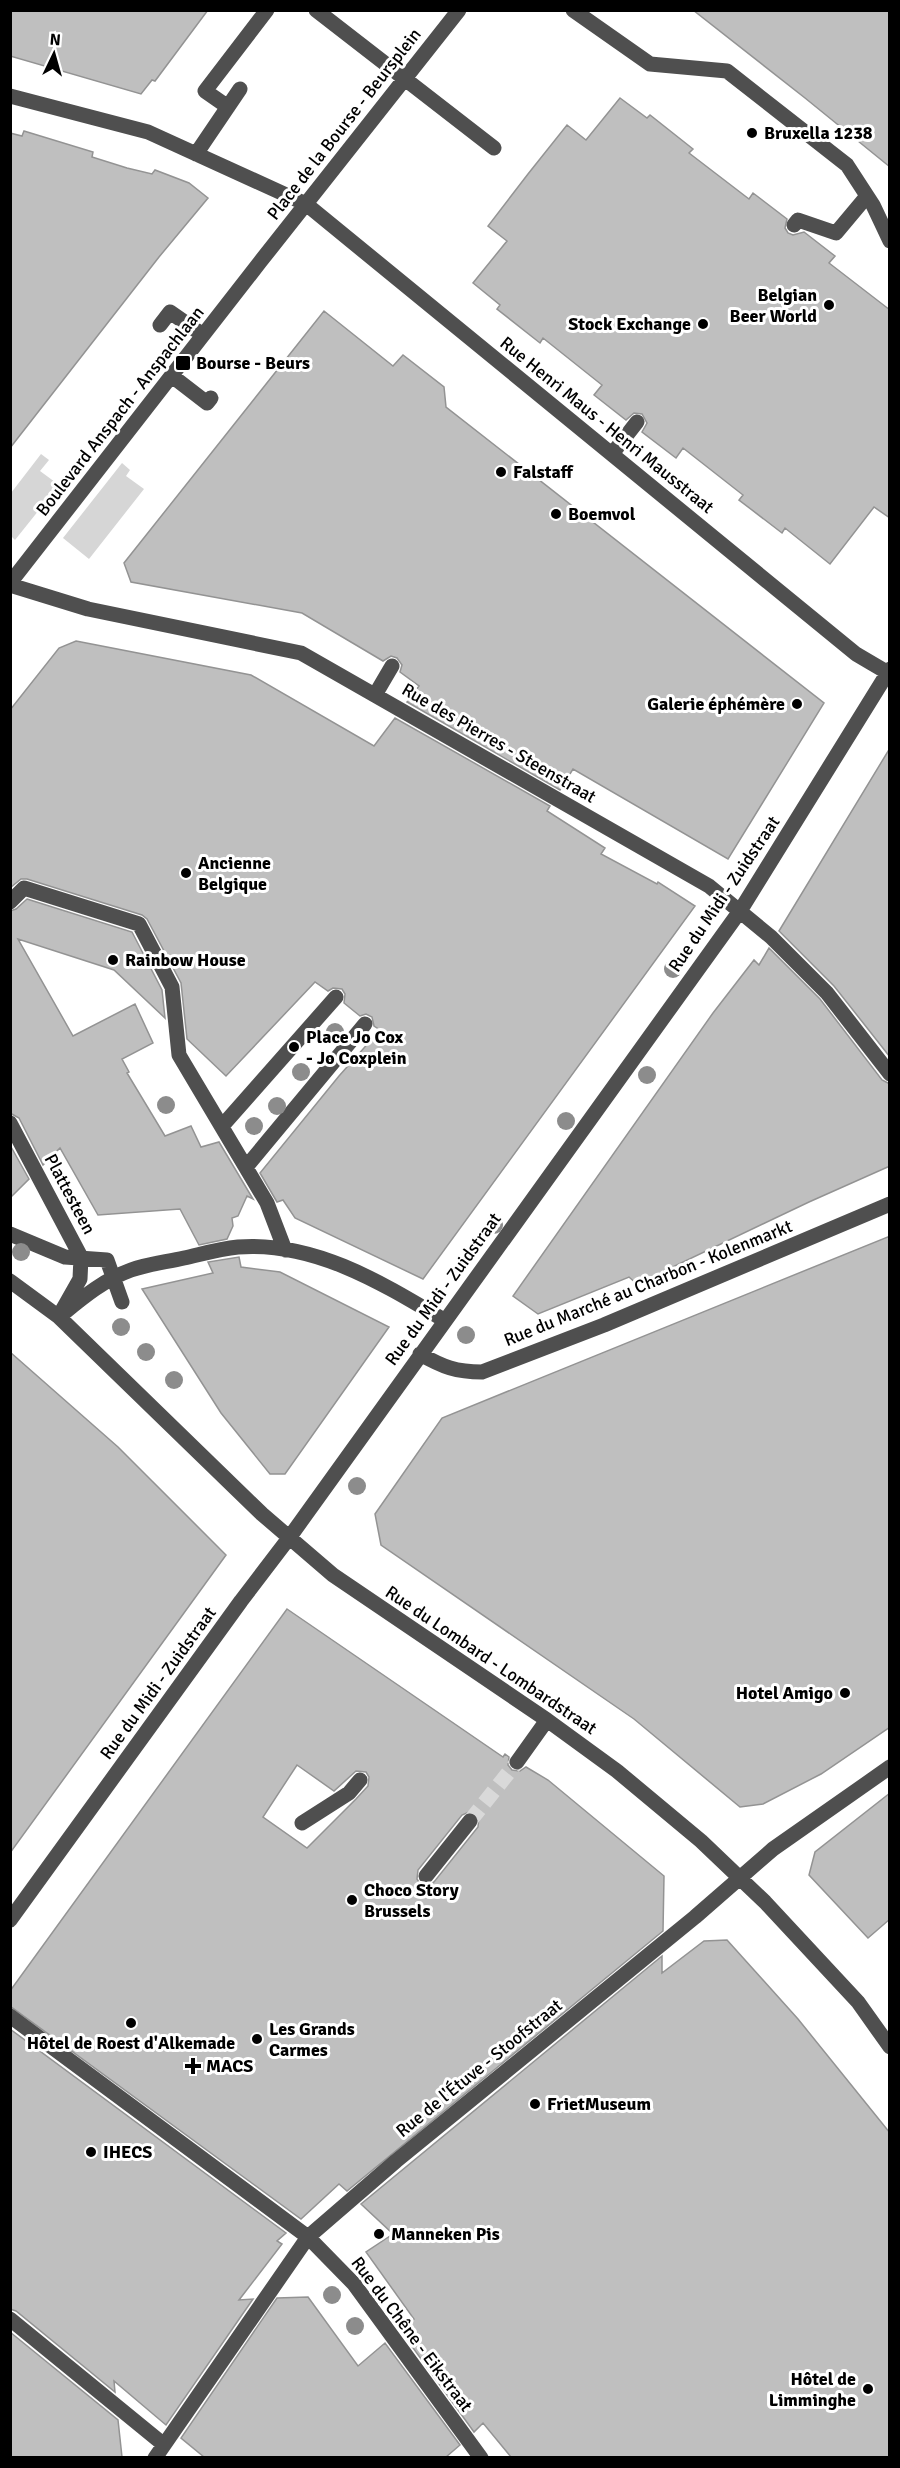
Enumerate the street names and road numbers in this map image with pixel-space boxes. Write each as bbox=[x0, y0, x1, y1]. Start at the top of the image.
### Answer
street label: Place de la Bourse - Beursplein bbox=[262, 24, 426, 224]
street label: Boulevard Anspach - Anspachlaan bbox=[31, 302, 209, 520]
street label: Rue Henri Maus - Henri Mausstraat bbox=[496, 332, 718, 518]
street label: Rue des Pierres - Steenstraat bbox=[398, 678, 600, 808]
street label: Rue du Midi - Zuidstraat bbox=[664, 812, 784, 976]
street label: Plattesteen bbox=[40, 1150, 100, 1238]
street label: Rue du Midi - Zuidstraat bbox=[380, 1208, 506, 1370]
street label: Rue du Marché au Charbon - Kolenmarkt bbox=[501, 1215, 795, 1351]
street label: Rue du Lombard - Lombardstraat bbox=[381, 1581, 601, 1739]
street label: Rue du Midi - Zuidstraat bbox=[95, 1602, 221, 1764]
street label: Rue de l'Étuve - Stoofstraat bbox=[392, 1994, 566, 2142]
street label: Rue du Chêne - Eikstraat bbox=[347, 2252, 477, 2416]

